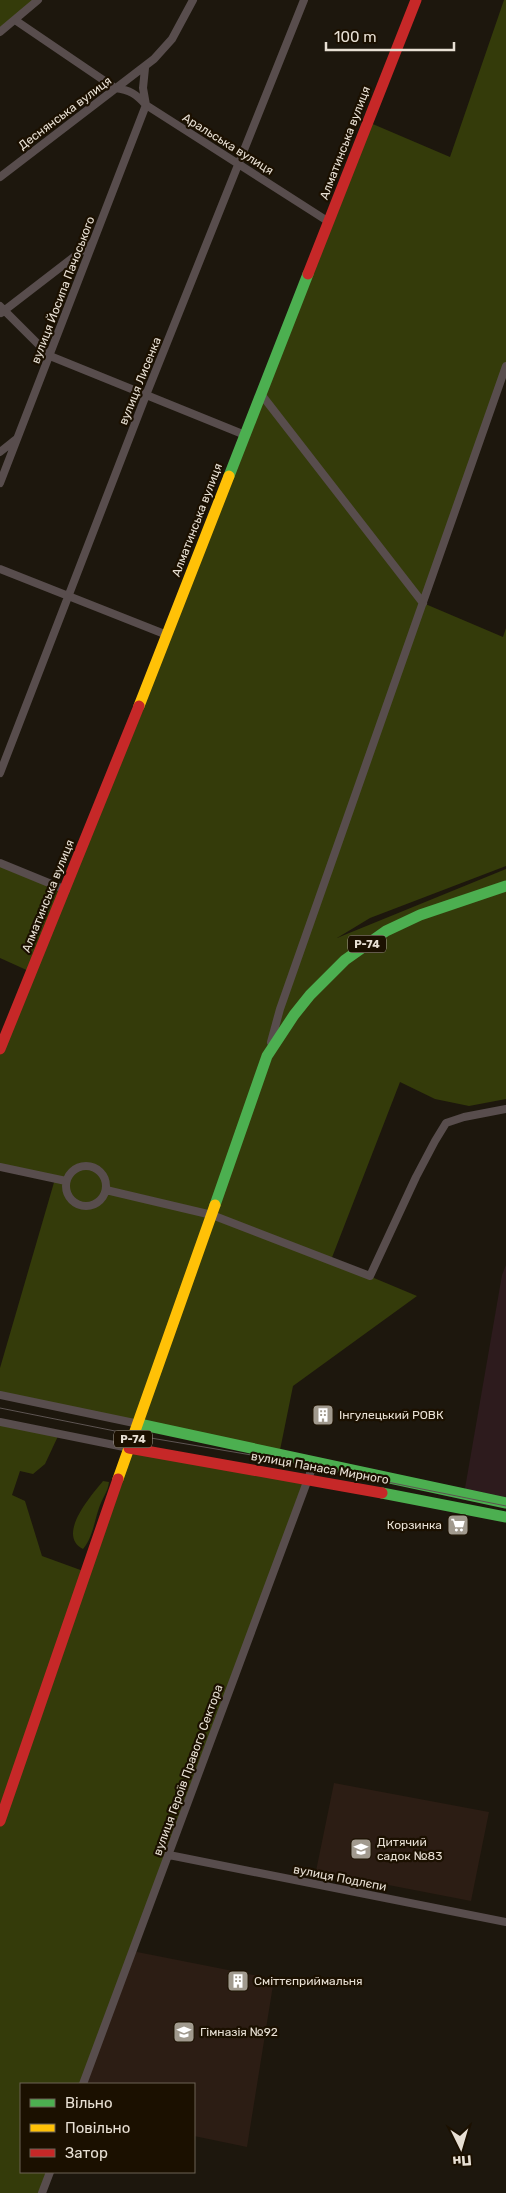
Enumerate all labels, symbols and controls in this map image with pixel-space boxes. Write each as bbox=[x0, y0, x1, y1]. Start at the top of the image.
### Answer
scale bar bbox=[326, 20, 454, 52]
text: 100 m bbox=[334, 28, 376, 46]
street label: Деснянська вулиця bbox=[16, 73, 114, 153]
street label: Алматинська вулиця bbox=[317, 84, 373, 202]
street label: Аральська вулиця bbox=[180, 110, 276, 178]
street label: вулиця Йосипа Пачоського bbox=[28, 214, 98, 366]
street label: вулиця Лисенка bbox=[116, 335, 164, 427]
street label: Алматинська вулиця bbox=[169, 461, 225, 579]
street label: Алматинська вулиця bbox=[19, 838, 77, 954]
road number: Р-74 bbox=[348, 936, 386, 952]
building icon: Інгулецький РОВК bbox=[311, 1403, 335, 1427]
place label: Інгулецький РОВК bbox=[339, 1408, 444, 1422]
road number: Р-74 bbox=[114, 1430, 152, 1448]
street label: вулиця Панаса Мирного bbox=[250, 1449, 390, 1487]
supermarket icon: Корзинка bbox=[446, 1513, 470, 1537]
place label: Корзинка bbox=[387, 1518, 442, 1532]
street label: вулиця Героїв Правого Сектора bbox=[150, 1683, 226, 1857]
place label: Дитячий садок №83 bbox=[377, 1835, 442, 1863]
school or university icon: Дитячий садок №83 bbox=[349, 1837, 373, 1861]
street label: вулиця Подлєпи bbox=[292, 1862, 388, 1894]
building icon: Сміттєприймальня bbox=[226, 1969, 250, 1993]
place label: Сміттєприймальня bbox=[254, 1974, 363, 1988]
school or university icon: Гімназія №92 bbox=[172, 2020, 196, 2044]
place label: Гімназія №92 bbox=[200, 2025, 278, 2039]
legend bbox=[20, 2083, 195, 2173]
text: Вільно bbox=[65, 2094, 113, 2112]
text: Повільно bbox=[65, 2119, 130, 2137]
north arrow bbox=[436, 2123, 486, 2173]
text: Затор bbox=[65, 2144, 108, 2162]
text: Пн bbox=[452, 2151, 472, 2170]

